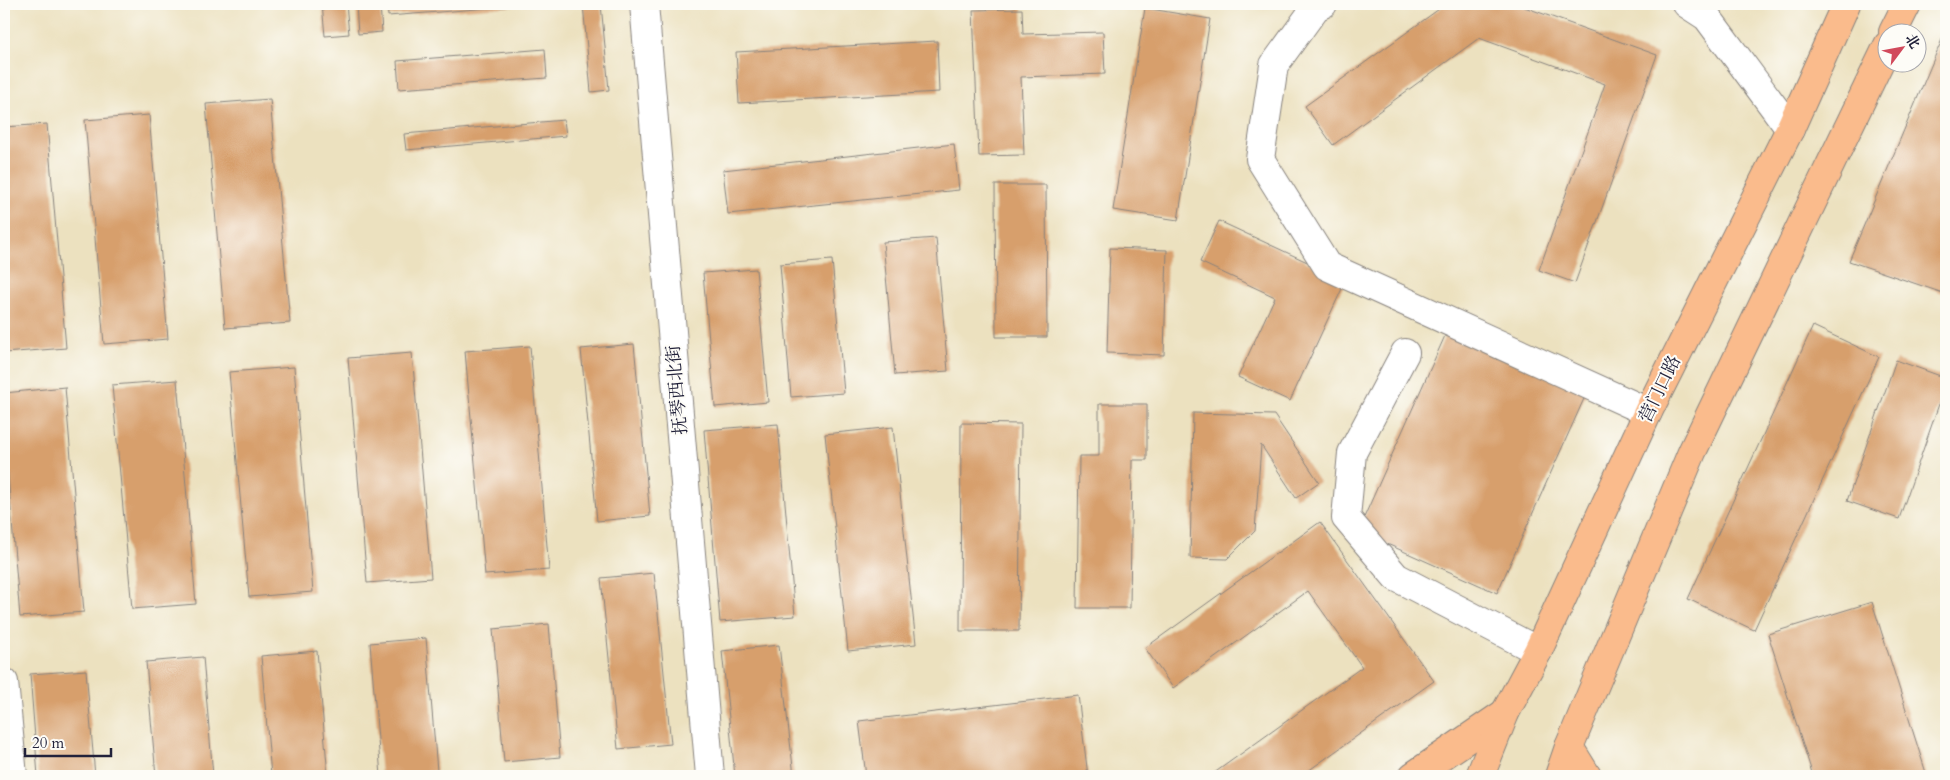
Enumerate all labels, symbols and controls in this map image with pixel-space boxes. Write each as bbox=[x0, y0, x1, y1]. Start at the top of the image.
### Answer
north arrow bbox=[1878, 22, 1928, 72]
text: 北 bbox=[1901, 30, 1924, 52]
street label: 抚琴西北街 bbox=[661, 344, 693, 436]
street label: 营门口路 bbox=[1633, 351, 1687, 427]
scale bar bbox=[25, 725, 111, 757]
text: 20 m bbox=[32, 733, 64, 753]

